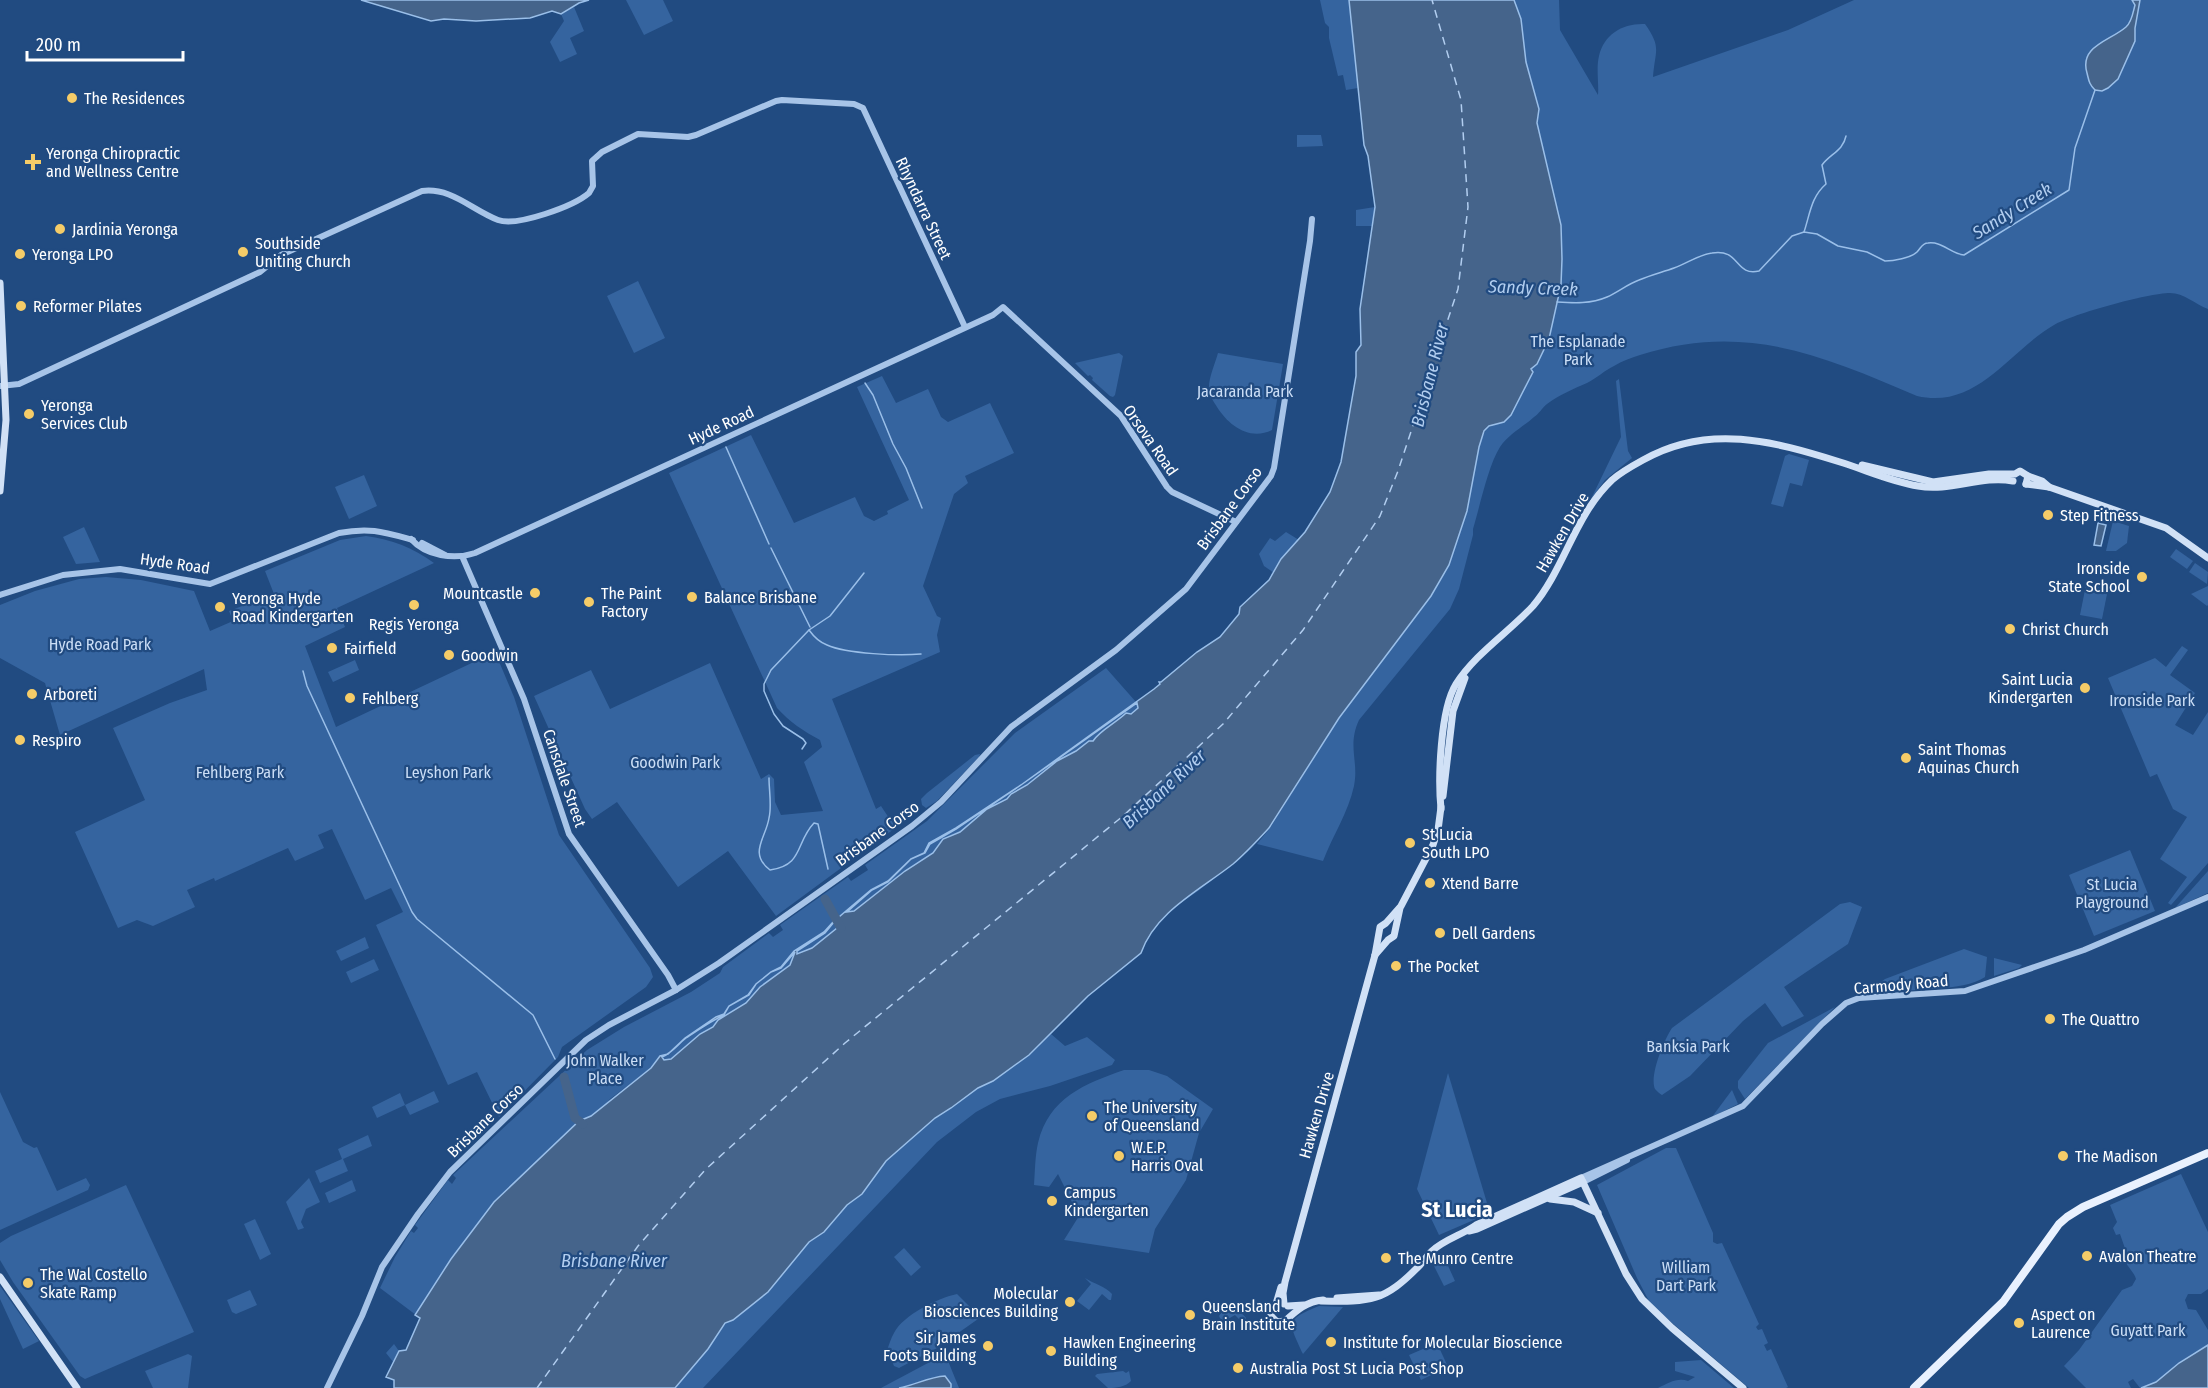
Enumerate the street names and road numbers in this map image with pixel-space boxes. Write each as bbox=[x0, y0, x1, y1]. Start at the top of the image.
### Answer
street label: Rhyndarra Street bbox=[892, 154, 956, 263]
street label: Orsova Road bbox=[1119, 401, 1182, 479]
street label: Hyde Road bbox=[685, 402, 757, 449]
street label: Brisbane Corso bbox=[1193, 463, 1266, 554]
street label: Hawken Drive bbox=[1532, 489, 1593, 576]
street label: Hyde Road bbox=[139, 549, 211, 578]
street label: Cansdale Street bbox=[539, 727, 590, 830]
street label: Brisbane Corso bbox=[832, 797, 923, 870]
street label: Carmody Road bbox=[1853, 971, 1949, 998]
street label: Hawken Drive bbox=[1295, 1070, 1338, 1161]
street label: Brisbane Corso bbox=[443, 1079, 527, 1161]

